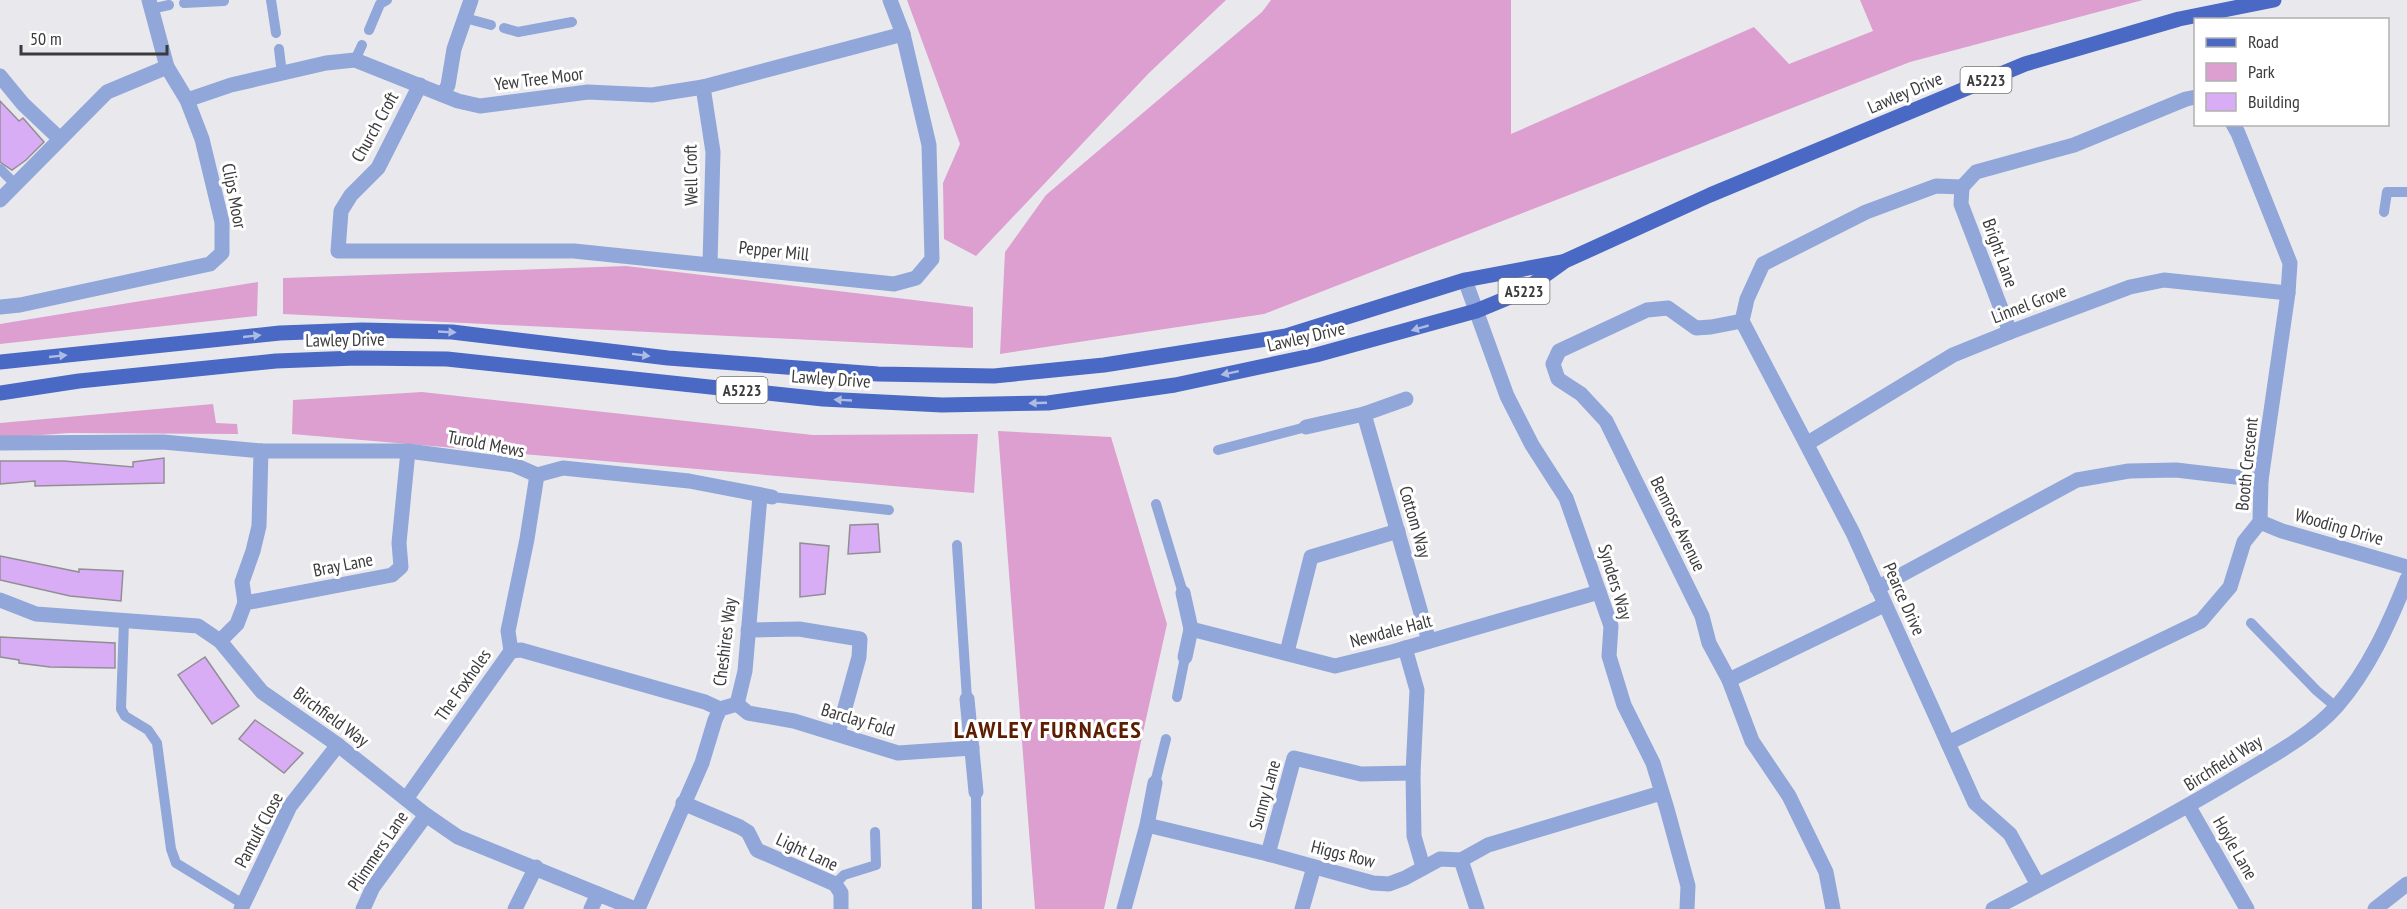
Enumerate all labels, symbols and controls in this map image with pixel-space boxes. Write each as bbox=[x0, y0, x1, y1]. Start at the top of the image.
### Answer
scale bar bbox=[21, 18, 166, 56]
legend bbox=[2194, 18, 2389, 126]
text: 50 m bbox=[30, 27, 62, 50]
text: Road bbox=[2248, 30, 2279, 53]
text: Park bbox=[2248, 60, 2275, 83]
street label: Yew Tree Moor bbox=[493, 62, 585, 95]
street label: Lawley Drive bbox=[1864, 66, 1946, 119]
road number: A5223 bbox=[1960, 67, 2012, 93]
street label: Church Croft bbox=[346, 87, 403, 166]
text: Building bbox=[2248, 90, 2300, 113]
street label: Well Croft bbox=[678, 144, 703, 206]
street label: Clips Moor bbox=[217, 161, 252, 231]
street label: Bright Lane bbox=[1977, 215, 2024, 290]
street label: Pepper Mill bbox=[738, 235, 811, 266]
road number: A5223 bbox=[1498, 278, 1550, 304]
street label: Linnel Grove bbox=[1988, 279, 2070, 328]
street label: Lawley Drive bbox=[1265, 316, 1347, 357]
one-way arrow bbox=[1411, 324, 1429, 333]
street label: Lawley Drive bbox=[305, 327, 385, 352]
one-way arrow bbox=[437, 327, 456, 337]
one-way arrow bbox=[243, 331, 262, 341]
one-way arrow bbox=[631, 350, 650, 359]
one-way arrow bbox=[49, 351, 68, 361]
street label: Lawley Drive bbox=[791, 364, 871, 393]
one-way arrow bbox=[1221, 369, 1240, 378]
road number: A5223 bbox=[716, 377, 768, 403]
one-way arrow bbox=[834, 395, 853, 405]
one-way arrow bbox=[1028, 398, 1047, 407]
street label: Booth Crescent bbox=[2230, 416, 2263, 512]
street label: Turold Mews bbox=[445, 425, 527, 462]
street label: Bemrose Avenue bbox=[1646, 473, 1711, 575]
street label: Cottom Way bbox=[1394, 483, 1437, 561]
street label: Wooding Drive bbox=[2292, 503, 2386, 550]
street label: Synders Way bbox=[1593, 541, 1638, 623]
street label: Bray Lane bbox=[311, 547, 375, 582]
street label: Pearce Drive bbox=[1878, 559, 1931, 639]
street label: Cheshires Way bbox=[708, 596, 741, 687]
street label: Newdale Halt bbox=[1347, 609, 1434, 652]
street label: The Foxholes bbox=[429, 644, 496, 725]
street label: Birchfield Way bbox=[289, 681, 374, 752]
street label: Barclay Fold bbox=[819, 697, 898, 742]
district label: LAWLEY FURNACES bbox=[954, 714, 1142, 745]
street label: Birchfield Way bbox=[2179, 729, 2266, 796]
street label: Sunny Lane bbox=[1244, 757, 1285, 832]
street label: Pantulf Close bbox=[229, 788, 288, 871]
street label: Plimmers Lane bbox=[342, 806, 413, 895]
street label: Hoyle Lane bbox=[2208, 812, 2263, 883]
street label: Light Lane bbox=[773, 827, 842, 876]
street label: Higgs Row bbox=[1309, 834, 1378, 873]

